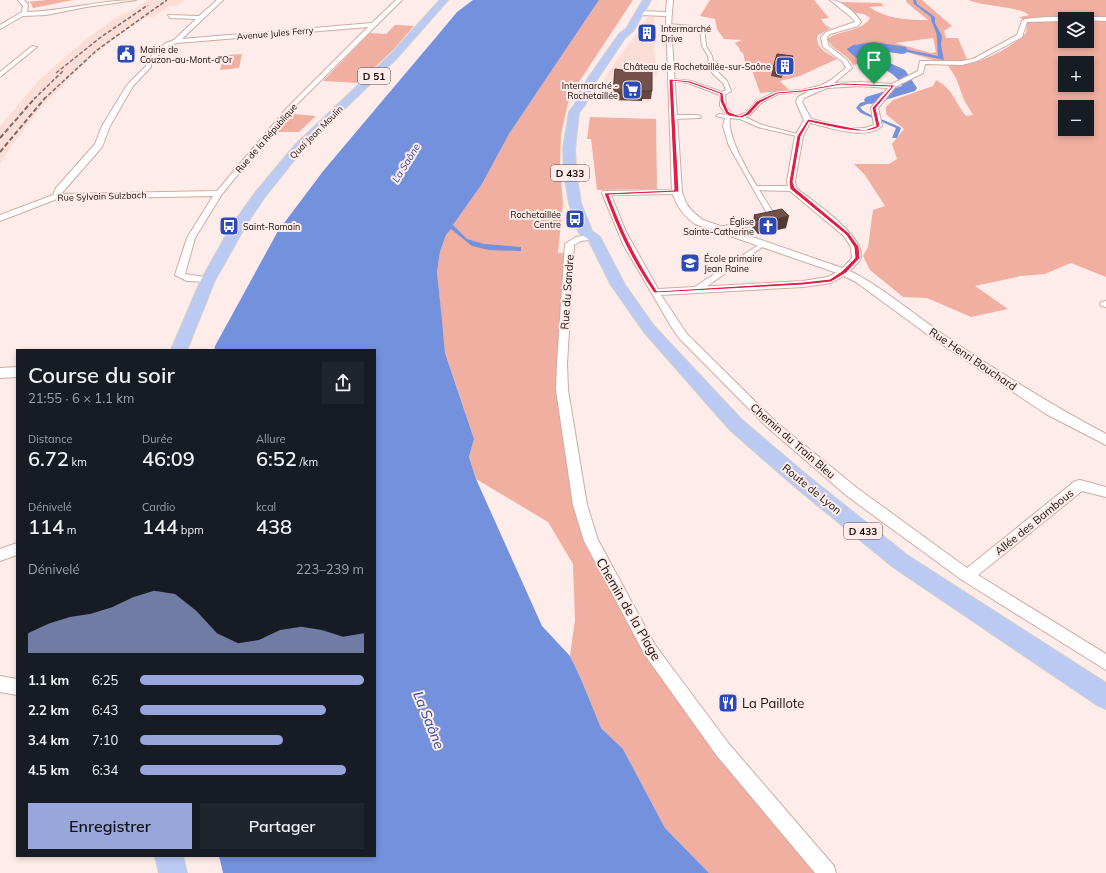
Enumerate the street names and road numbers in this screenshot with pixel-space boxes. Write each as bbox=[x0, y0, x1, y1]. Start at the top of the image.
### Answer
street label: Avenue Jules Ferry bbox=[236, 24, 314, 43]
road number: D 51 bbox=[358, 68, 390, 84]
street label: Rue de la République bbox=[233, 101, 299, 175]
street label: Quai Jean Moulin bbox=[287, 103, 345, 161]
road number: D 433 bbox=[551, 165, 589, 181]
street label: Rue Sylvain Sulzbach bbox=[57, 189, 147, 204]
street label: Rue du Sandre bbox=[557, 254, 577, 330]
street label: Rue Henri Bouchard bbox=[927, 325, 1019, 393]
street label: Chemin du Train Bleu bbox=[748, 400, 838, 482]
street label: Route de Lyon bbox=[780, 461, 844, 517]
street label: Allée des Bambous bbox=[992, 486, 1076, 558]
road number: D 433 bbox=[844, 523, 882, 539]
street label: Chemin de la Plage bbox=[593, 555, 665, 663]

